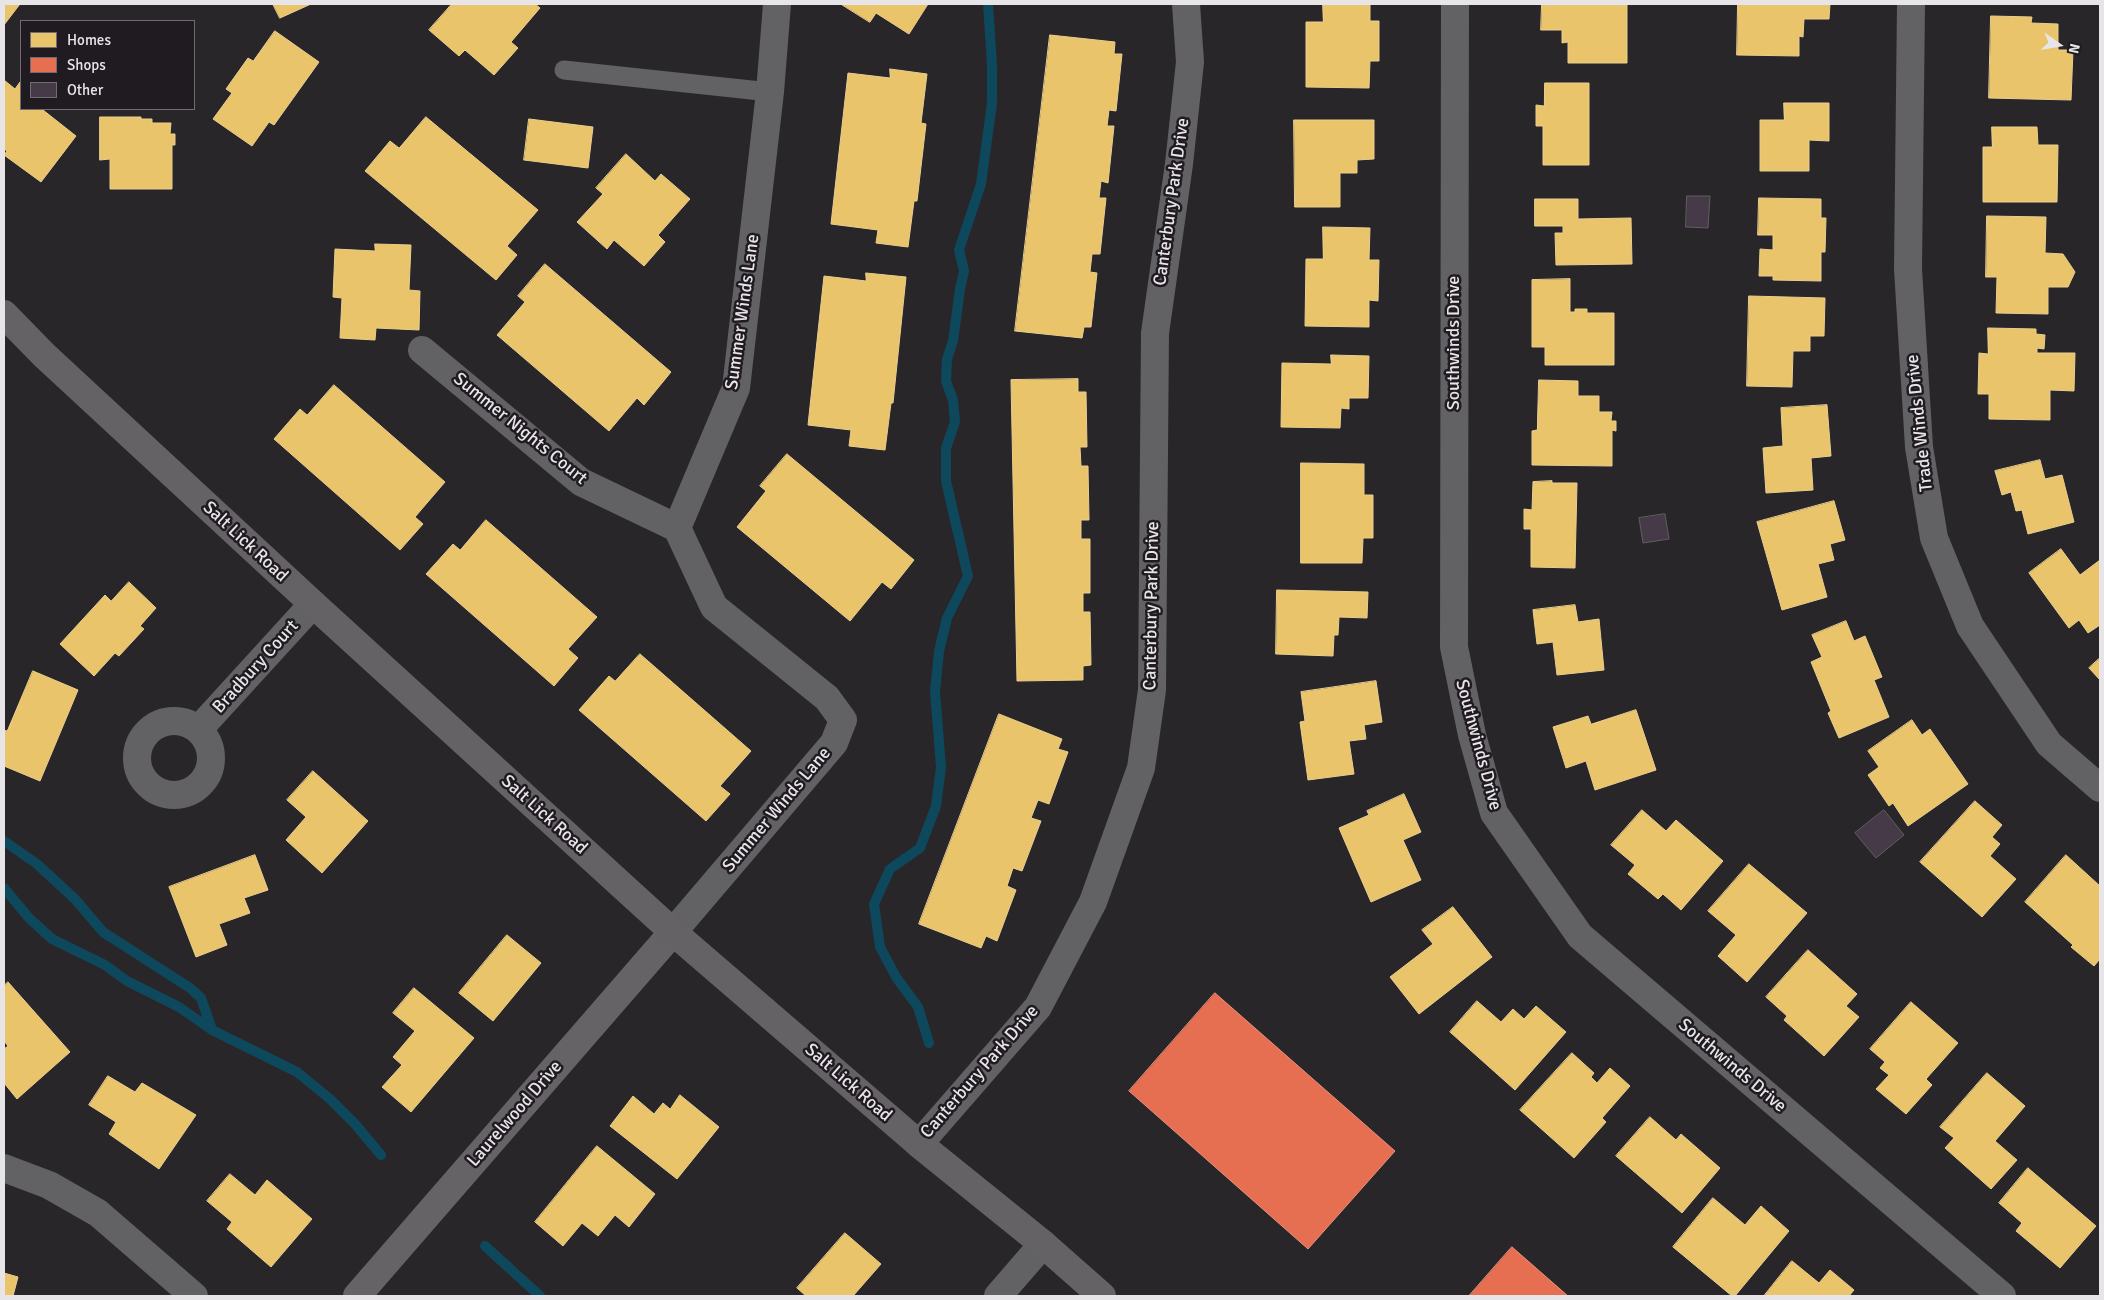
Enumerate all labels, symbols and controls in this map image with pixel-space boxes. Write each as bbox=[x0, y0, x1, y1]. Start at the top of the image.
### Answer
legend bbox=[20, 20, 195, 110]
north arrow bbox=[2034, 20, 2084, 70]
text: Homes bbox=[67, 31, 111, 49]
text: N bbox=[2065, 42, 2083, 55]
text: Shops bbox=[67, 56, 106, 74]
text: Other bbox=[67, 81, 103, 99]
street label: Canterbury Park Drive bbox=[1150, 117, 1194, 287]
street label: Summer Winds Lane bbox=[721, 233, 765, 391]
street label: Southwinds Drive bbox=[1443, 276, 1465, 410]
street label: Trade Winds Drive bbox=[1902, 353, 1938, 493]
street label: Summer Nights Court bbox=[449, 368, 591, 490]
street label: Salt Lick Road bbox=[198, 497, 292, 587]
street label: Canterbury Park Drive bbox=[1140, 521, 1164, 691]
street label: Bradbury Court bbox=[209, 616, 303, 718]
street label: Southwinds Drive bbox=[1450, 677, 1506, 813]
street label: Summer Winds Lane bbox=[718, 743, 836, 877]
street label: Salt Lick Road bbox=[497, 771, 591, 859]
street label: Canterbury Park Drive bbox=[916, 1001, 1044, 1143]
street label: Southwinds Drive bbox=[1674, 1014, 1790, 1118]
street label: Salt Lick Road bbox=[800, 1039, 896, 1127]
street label: Laurelwood Drive bbox=[463, 1056, 567, 1172]

